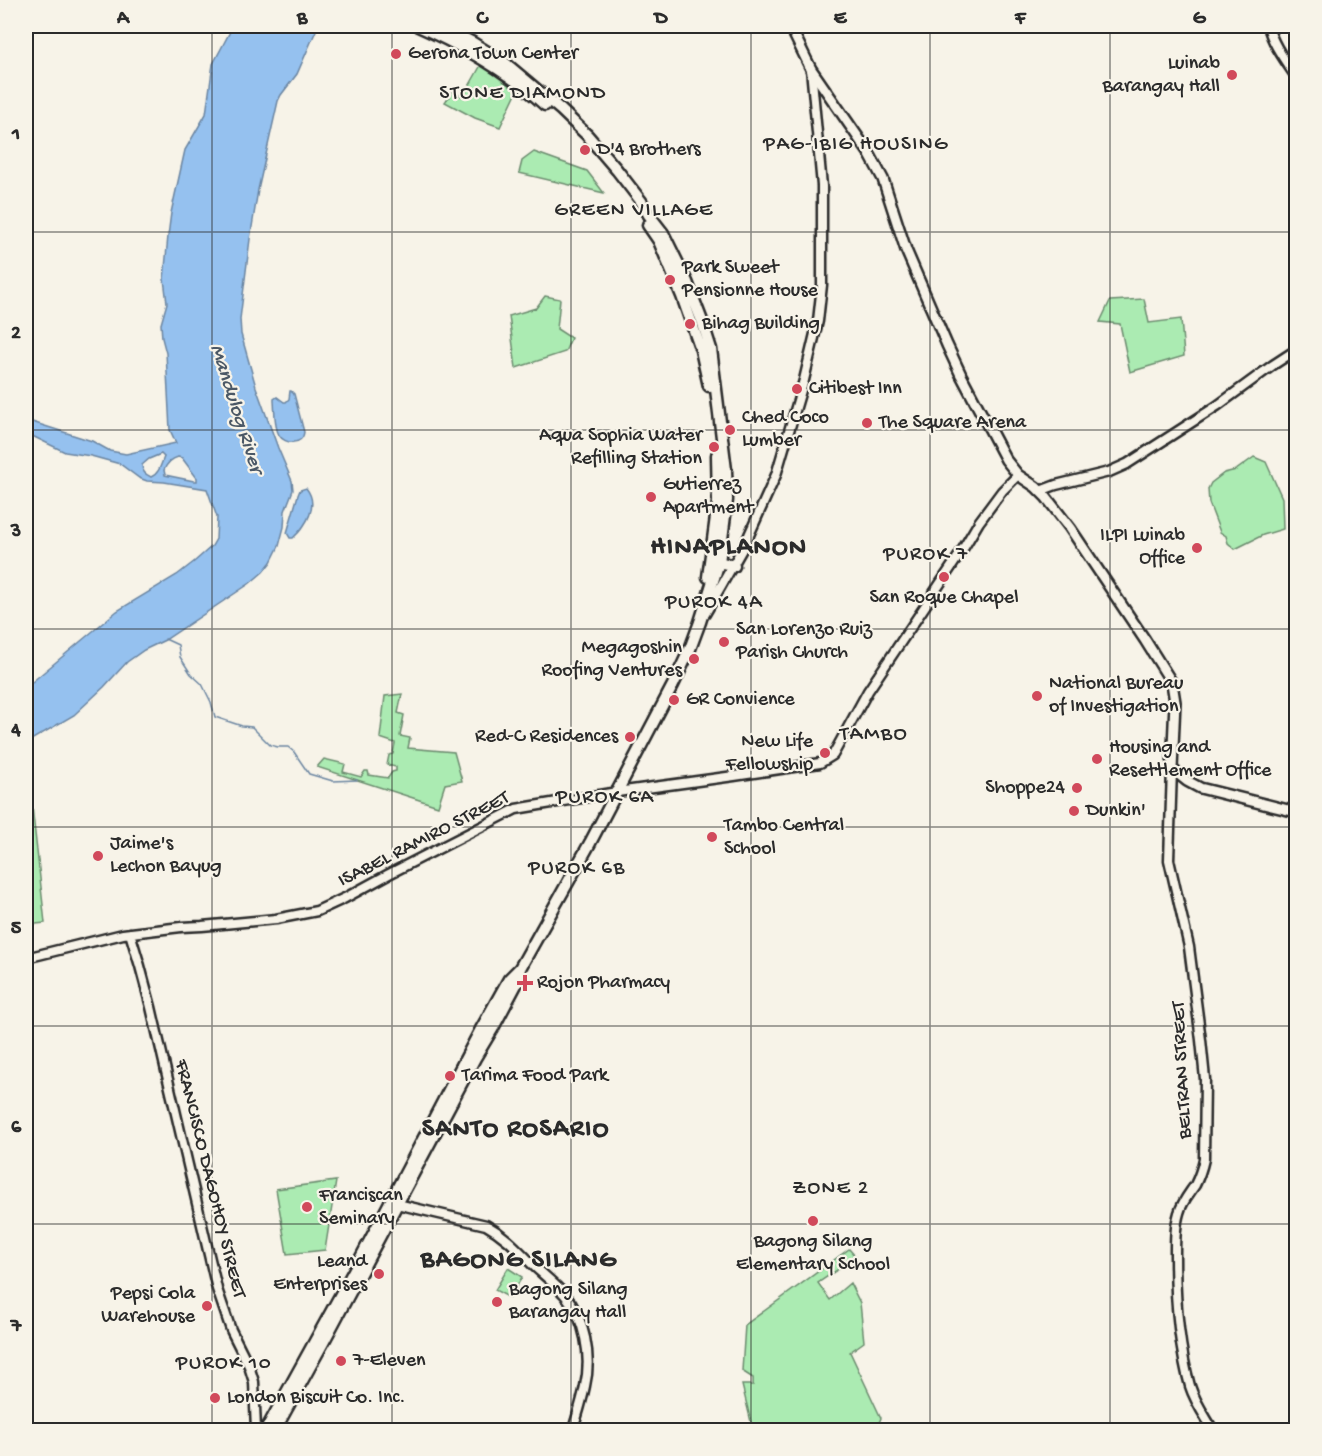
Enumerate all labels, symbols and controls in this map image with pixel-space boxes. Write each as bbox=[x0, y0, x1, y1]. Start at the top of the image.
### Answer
text: A bbox=[116, 8, 131, 31]
text: B bbox=[296, 8, 308, 31]
text: C bbox=[476, 8, 490, 31]
text: D bbox=[652, 8, 668, 31]
text: E bbox=[834, 8, 848, 31]
text: F bbox=[1014, 8, 1027, 31]
text: G bbox=[1193, 8, 1207, 31]
place label: Gerona Town Center bbox=[408, 43, 580, 66]
marker: Gerona Town Center bbox=[389, 47, 403, 61]
place label: Luinab Barangay Hall bbox=[1102, 53, 1220, 99]
marker: Luinab Barangay Hall bbox=[1225, 68, 1239, 82]
district label: STONE DIAMOND bbox=[439, 82, 607, 107]
text: 1 bbox=[11, 124, 20, 147]
district label: PAG-IBIG HOUSING bbox=[762, 133, 949, 158]
place label: D'4 Brothers bbox=[595, 139, 701, 162]
marker: D'4 Brothers bbox=[578, 143, 592, 157]
district label: GREEN VILLAGE bbox=[554, 199, 714, 224]
place label: Park Sweet Pensionne House bbox=[681, 257, 819, 303]
marker: Park Sweet Pensionne House bbox=[663, 273, 677, 287]
place label: Bihag Building bbox=[701, 313, 820, 336]
marker: Bihag Building bbox=[683, 317, 697, 331]
text: 2 bbox=[11, 323, 21, 346]
water label: Mandulog River bbox=[202, 341, 269, 481]
place label: Citibest Inn bbox=[809, 378, 902, 401]
marker: Citibest Inn bbox=[790, 382, 804, 396]
place label: Ched Coco Lumber bbox=[742, 407, 829, 453]
place label: The Square Arena bbox=[878, 412, 1027, 435]
marker: The Square Arena bbox=[860, 416, 874, 430]
marker: Ched Coco Lumber bbox=[723, 423, 737, 437]
place label: Aqua Sophia Water Refilling Station bbox=[539, 425, 704, 471]
marker: Aqua Sophia Water Refilling Station bbox=[707, 440, 721, 454]
place label: Gutierrez Apartment bbox=[663, 474, 755, 520]
marker: Gutierrez Apartment bbox=[644, 490, 658, 504]
text: 3 bbox=[10, 521, 21, 544]
place label: ILPI Luinab Office bbox=[1100, 525, 1186, 571]
district label: HINAPLANON bbox=[650, 533, 808, 564]
marker: ILPI Luinab Office bbox=[1190, 541, 1204, 555]
district label: PUROK 7 bbox=[882, 543, 969, 568]
marker: San Roque Chapel bbox=[937, 570, 951, 584]
place label: San Roque Chapel bbox=[869, 587, 1019, 610]
district label: PUROK 4A bbox=[664, 591, 763, 616]
place label: San Lorenzo Ruiz Parish Church bbox=[735, 619, 873, 665]
marker: San Lorenzo Ruiz Parish Church bbox=[717, 635, 731, 649]
place label: Megagoshin Roofing Ventures bbox=[541, 637, 683, 683]
marker: Megagoshin Roofing Ventures bbox=[687, 652, 701, 666]
place label: National Bureau of Investigation bbox=[1049, 673, 1184, 719]
place label: GR Convience bbox=[686, 689, 795, 712]
marker: National Bureau of Investigation bbox=[1030, 689, 1044, 703]
marker: GR Convience bbox=[667, 693, 681, 707]
text: 4 bbox=[10, 720, 21, 743]
district label: TAMBO bbox=[838, 722, 908, 748]
place label: Red-C Residences bbox=[475, 726, 619, 749]
marker: Red-C Residences bbox=[623, 730, 637, 744]
place label: New Life Fellowship bbox=[724, 731, 814, 777]
place label: Housing and Resettlement Office bbox=[1109, 737, 1272, 783]
marker: New Life Fellowship bbox=[818, 746, 832, 760]
marker: Housing and Resettlement Office bbox=[1090, 752, 1104, 766]
place label: Shoppe24 bbox=[985, 777, 1066, 800]
marker: Shoppe24 bbox=[1070, 781, 1084, 795]
street label: ISABEL RAMIRO STREET bbox=[335, 786, 515, 893]
district label: PUROK 6A bbox=[555, 786, 655, 811]
place label: Dunkin' bbox=[1084, 800, 1146, 823]
marker: Dunkin' bbox=[1067, 804, 1081, 818]
place label: Tambo Central School bbox=[723, 815, 844, 861]
marker: Tambo Central School bbox=[705, 830, 719, 844]
place label: Jaime's Lechon Bayug bbox=[110, 833, 222, 879]
marker: Jaime's Lechon Bayug bbox=[91, 849, 105, 863]
district label: PUROK 6B bbox=[527, 857, 626, 882]
text: 5 bbox=[11, 918, 22, 941]
place label: Rojon Pharmacy bbox=[537, 972, 670, 995]
marker: Rojon Pharmacy bbox=[518, 976, 532, 990]
street label: BELTRAN STREET bbox=[1168, 999, 1198, 1140]
street label: FRANCISCO DAGOHOY STREET bbox=[168, 1056, 250, 1302]
place label: Tarima Food Park bbox=[461, 1065, 610, 1088]
marker: Tarima Food Park bbox=[443, 1069, 457, 1083]
district label: SANTO ROSARIO bbox=[422, 1115, 610, 1146]
text: 6 bbox=[11, 1117, 22, 1140]
district label: ZONE 2 bbox=[792, 1177, 870, 1202]
place label: Franciscan Seminary bbox=[318, 1185, 403, 1231]
marker: Franciscan Seminary bbox=[300, 1200, 314, 1214]
marker: Bagong Silang Elementary School bbox=[806, 1214, 820, 1228]
place label: Bagong Silang Elementary School bbox=[736, 1231, 890, 1277]
district label: BAGONG SILANG bbox=[420, 1246, 617, 1277]
place label: Leand Enterprises bbox=[273, 1251, 369, 1297]
marker: Leand Enterprises bbox=[372, 1267, 386, 1281]
place label: Bagong Silang Barangay Hall bbox=[508, 1279, 628, 1325]
place label: Pepsi Cola Warehouse bbox=[101, 1283, 196, 1329]
marker: Bagong Silang Barangay Hall bbox=[490, 1295, 504, 1309]
marker: Pepsi Cola Warehouse bbox=[200, 1299, 214, 1313]
text: 7 bbox=[10, 1316, 23, 1339]
place label: 7-Eleven bbox=[352, 1350, 426, 1373]
district label: PUROK 10 bbox=[175, 1352, 272, 1377]
marker: 7-Eleven bbox=[334, 1354, 348, 1368]
place label: London Biscuit Co. Inc. bbox=[227, 1387, 406, 1410]
marker: London Biscuit Co. Inc. bbox=[208, 1391, 222, 1405]

